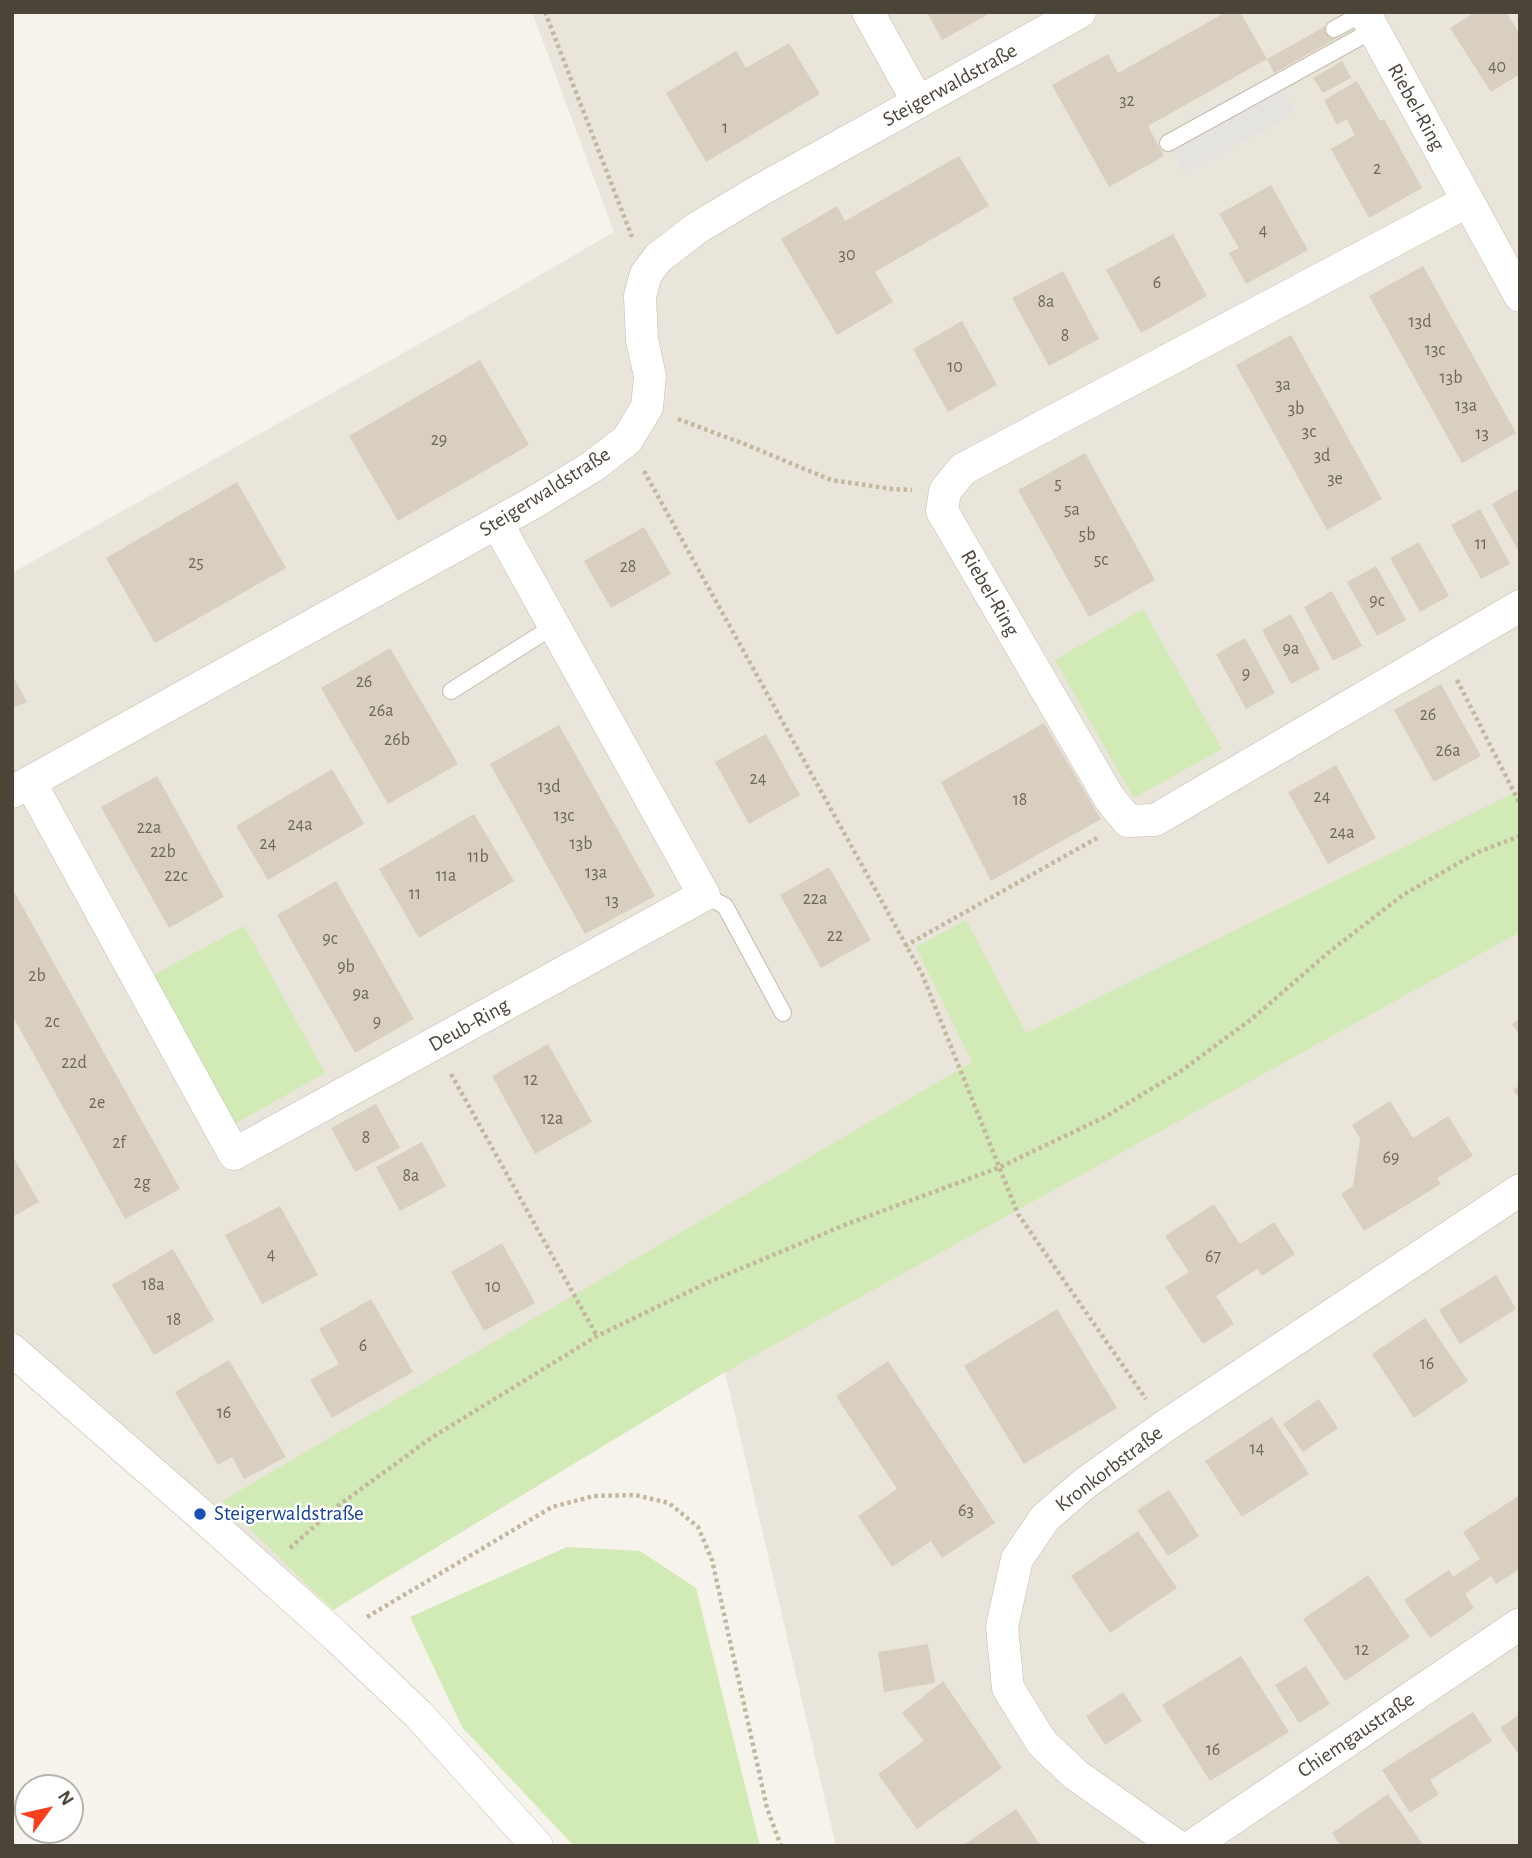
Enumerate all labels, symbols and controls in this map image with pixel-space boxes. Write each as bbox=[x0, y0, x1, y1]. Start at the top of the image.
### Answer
street label: Steigerwaldstraße bbox=[878, 38, 1022, 132]
house number: 40 bbox=[1488, 56, 1506, 78]
street label: Riebel-Ring bbox=[1382, 59, 1450, 155]
house number: 32 bbox=[1119, 90, 1135, 112]
house number: 1 bbox=[722, 117, 728, 139]
house number: 2 bbox=[1373, 158, 1381, 180]
house number: 4 bbox=[1259, 220, 1267, 242]
house number: 30 bbox=[839, 244, 855, 266]
house number: 6 bbox=[1153, 272, 1161, 294]
house number: 8a bbox=[1038, 291, 1054, 313]
house number: 13d bbox=[1409, 311, 1431, 333]
house number: 8 bbox=[1061, 325, 1069, 347]
house number: 13c bbox=[1425, 339, 1445, 361]
house number: 10 bbox=[947, 356, 963, 378]
house number: 13b bbox=[1440, 367, 1462, 389]
house number: 3a bbox=[1275, 374, 1291, 396]
house number: 13a bbox=[1455, 395, 1477, 417]
house number: 3b bbox=[1288, 398, 1304, 420]
house number: 3c bbox=[1302, 421, 1316, 443]
house number: 13 bbox=[1475, 423, 1489, 445]
house number: 29 bbox=[431, 429, 447, 451]
street label: Steigerwaldstraße bbox=[475, 442, 615, 542]
house number: 3d bbox=[1314, 445, 1330, 467]
house number: 3e bbox=[1327, 468, 1343, 490]
house number: 5 bbox=[1054, 473, 1062, 495]
house number: 5a bbox=[1064, 499, 1080, 521]
house number: 5b bbox=[1079, 524, 1095, 546]
house number: 11 bbox=[1475, 533, 1487, 555]
street label: Riebel-Ring bbox=[955, 545, 1025, 641]
house number: 5c bbox=[1094, 549, 1108, 571]
house number: 25 bbox=[188, 552, 204, 574]
house number: 28 bbox=[620, 556, 636, 578]
house number: 9c bbox=[1369, 590, 1385, 612]
house number: 9a bbox=[1283, 638, 1299, 660]
house number: 9 bbox=[1242, 663, 1250, 685]
house number: 26 bbox=[356, 671, 372, 693]
house number: 26a bbox=[369, 700, 393, 722]
house number: 26 bbox=[1420, 704, 1436, 726]
house number: 26b bbox=[384, 729, 410, 751]
house number: 26a bbox=[1436, 740, 1460, 762]
house number: 24 bbox=[750, 768, 766, 790]
house number: 13d bbox=[538, 776, 560, 798]
house number: 24 bbox=[1314, 786, 1330, 808]
house number: 18 bbox=[1013, 789, 1027, 811]
house number: 13c bbox=[554, 805, 574, 827]
house number: 24a bbox=[287, 814, 313, 836]
house number: 22a bbox=[137, 817, 161, 839]
house number: 24a bbox=[1329, 822, 1355, 844]
house number: 24 bbox=[260, 833, 276, 855]
house number: 13b bbox=[570, 833, 592, 855]
house number: 22b bbox=[150, 841, 176, 863]
house number: 11b bbox=[467, 846, 489, 868]
house number: 13a bbox=[585, 862, 607, 884]
house number: 22c bbox=[164, 865, 188, 887]
house number: 11a bbox=[436, 865, 456, 887]
house number: 11 bbox=[409, 883, 421, 905]
house number: 22a bbox=[803, 888, 827, 910]
house number: 13 bbox=[605, 890, 619, 912]
house number: 22 bbox=[827, 925, 843, 947]
house number: 9c bbox=[322, 928, 338, 950]
house number: 9b bbox=[337, 956, 355, 978]
house number: 2b bbox=[28, 965, 46, 987]
house number: 9a bbox=[353, 983, 369, 1005]
street label: Deub-Ring bbox=[424, 993, 514, 1057]
house number: 2c bbox=[44, 1011, 60, 1033]
house number: 9 bbox=[373, 1011, 381, 1033]
house number: 22d bbox=[61, 1052, 87, 1074]
house number: 12 bbox=[524, 1069, 538, 1091]
house number: 2e bbox=[89, 1092, 105, 1114]
house number: 12a bbox=[541, 1108, 563, 1130]
house number: 8 bbox=[362, 1127, 370, 1149]
house number: 2f bbox=[112, 1132, 126, 1154]
house number: 69 bbox=[1383, 1147, 1399, 1169]
house number: 8a bbox=[403, 1165, 419, 1187]
house number: 2g bbox=[134, 1172, 150, 1194]
house number: 4 bbox=[267, 1244, 275, 1266]
house number: 67 bbox=[1205, 1246, 1221, 1268]
house number: 18a bbox=[141, 1274, 165, 1296]
house number: 10 bbox=[485, 1276, 501, 1298]
house number: 18 bbox=[167, 1309, 181, 1331]
house number: 6 bbox=[359, 1335, 367, 1357]
house number: 16 bbox=[1420, 1353, 1434, 1375]
house number: 16 bbox=[217, 1402, 231, 1424]
street label: Kronkorbstraße bbox=[1050, 1420, 1168, 1518]
house number: 14 bbox=[1250, 1438, 1264, 1460]
house number: 63 bbox=[958, 1500, 974, 1522]
place label: Steigerwaldstraße bbox=[214, 1501, 364, 1527]
marker: Steigerwaldstraße bbox=[192, 1506, 208, 1522]
house number: 12 bbox=[1355, 1639, 1369, 1661]
street label: Chiemgaustraße bbox=[1293, 1687, 1419, 1783]
house number: 16 bbox=[1206, 1739, 1220, 1761]
north arrow bbox=[14, 1774, 84, 1844]
text: N bbox=[54, 1788, 77, 1809]

